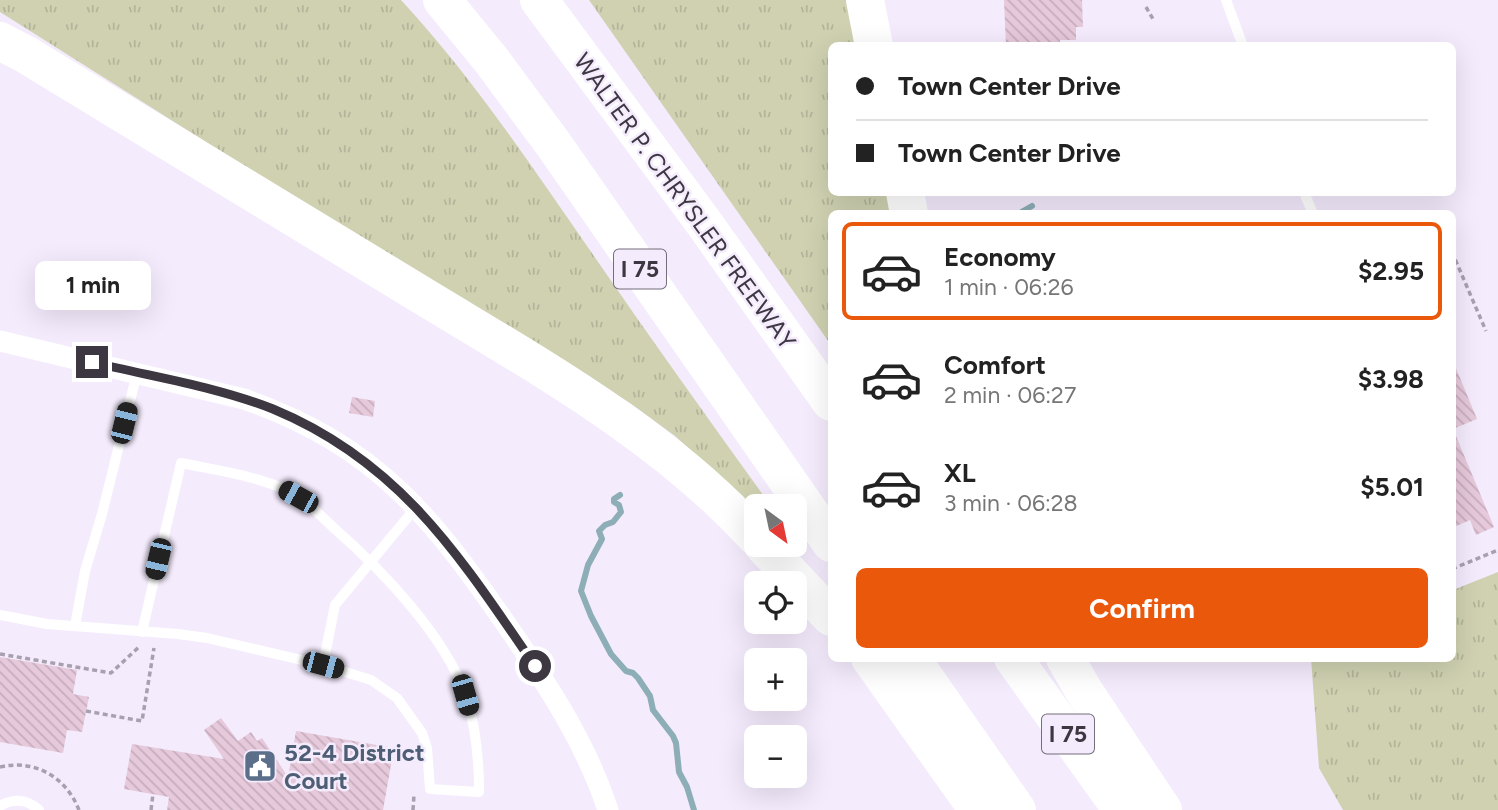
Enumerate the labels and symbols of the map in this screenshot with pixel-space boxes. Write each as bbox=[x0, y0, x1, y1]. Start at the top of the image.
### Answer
street label: WALTER P. CHRYSLER FREEWAY bbox=[568, 47, 802, 355]
road number: I 75 bbox=[614, 250, 666, 288]
callout: 1 min bbox=[34, 260, 150, 310]
route end bbox=[76, 346, 108, 378]
car bbox=[109, 400, 140, 446]
car bbox=[275, 478, 322, 516]
north arrow bbox=[744, 494, 807, 556]
car bbox=[144, 536, 173, 582]
car bbox=[300, 649, 347, 681]
route start bbox=[519, 650, 551, 682]
car bbox=[450, 672, 481, 718]
road number: I 75 bbox=[1042, 714, 1094, 754]
place label: 52-4 District Court bbox=[284, 738, 425, 795]
public building icon: 52-4 District Court bbox=[241, 747, 279, 785]

